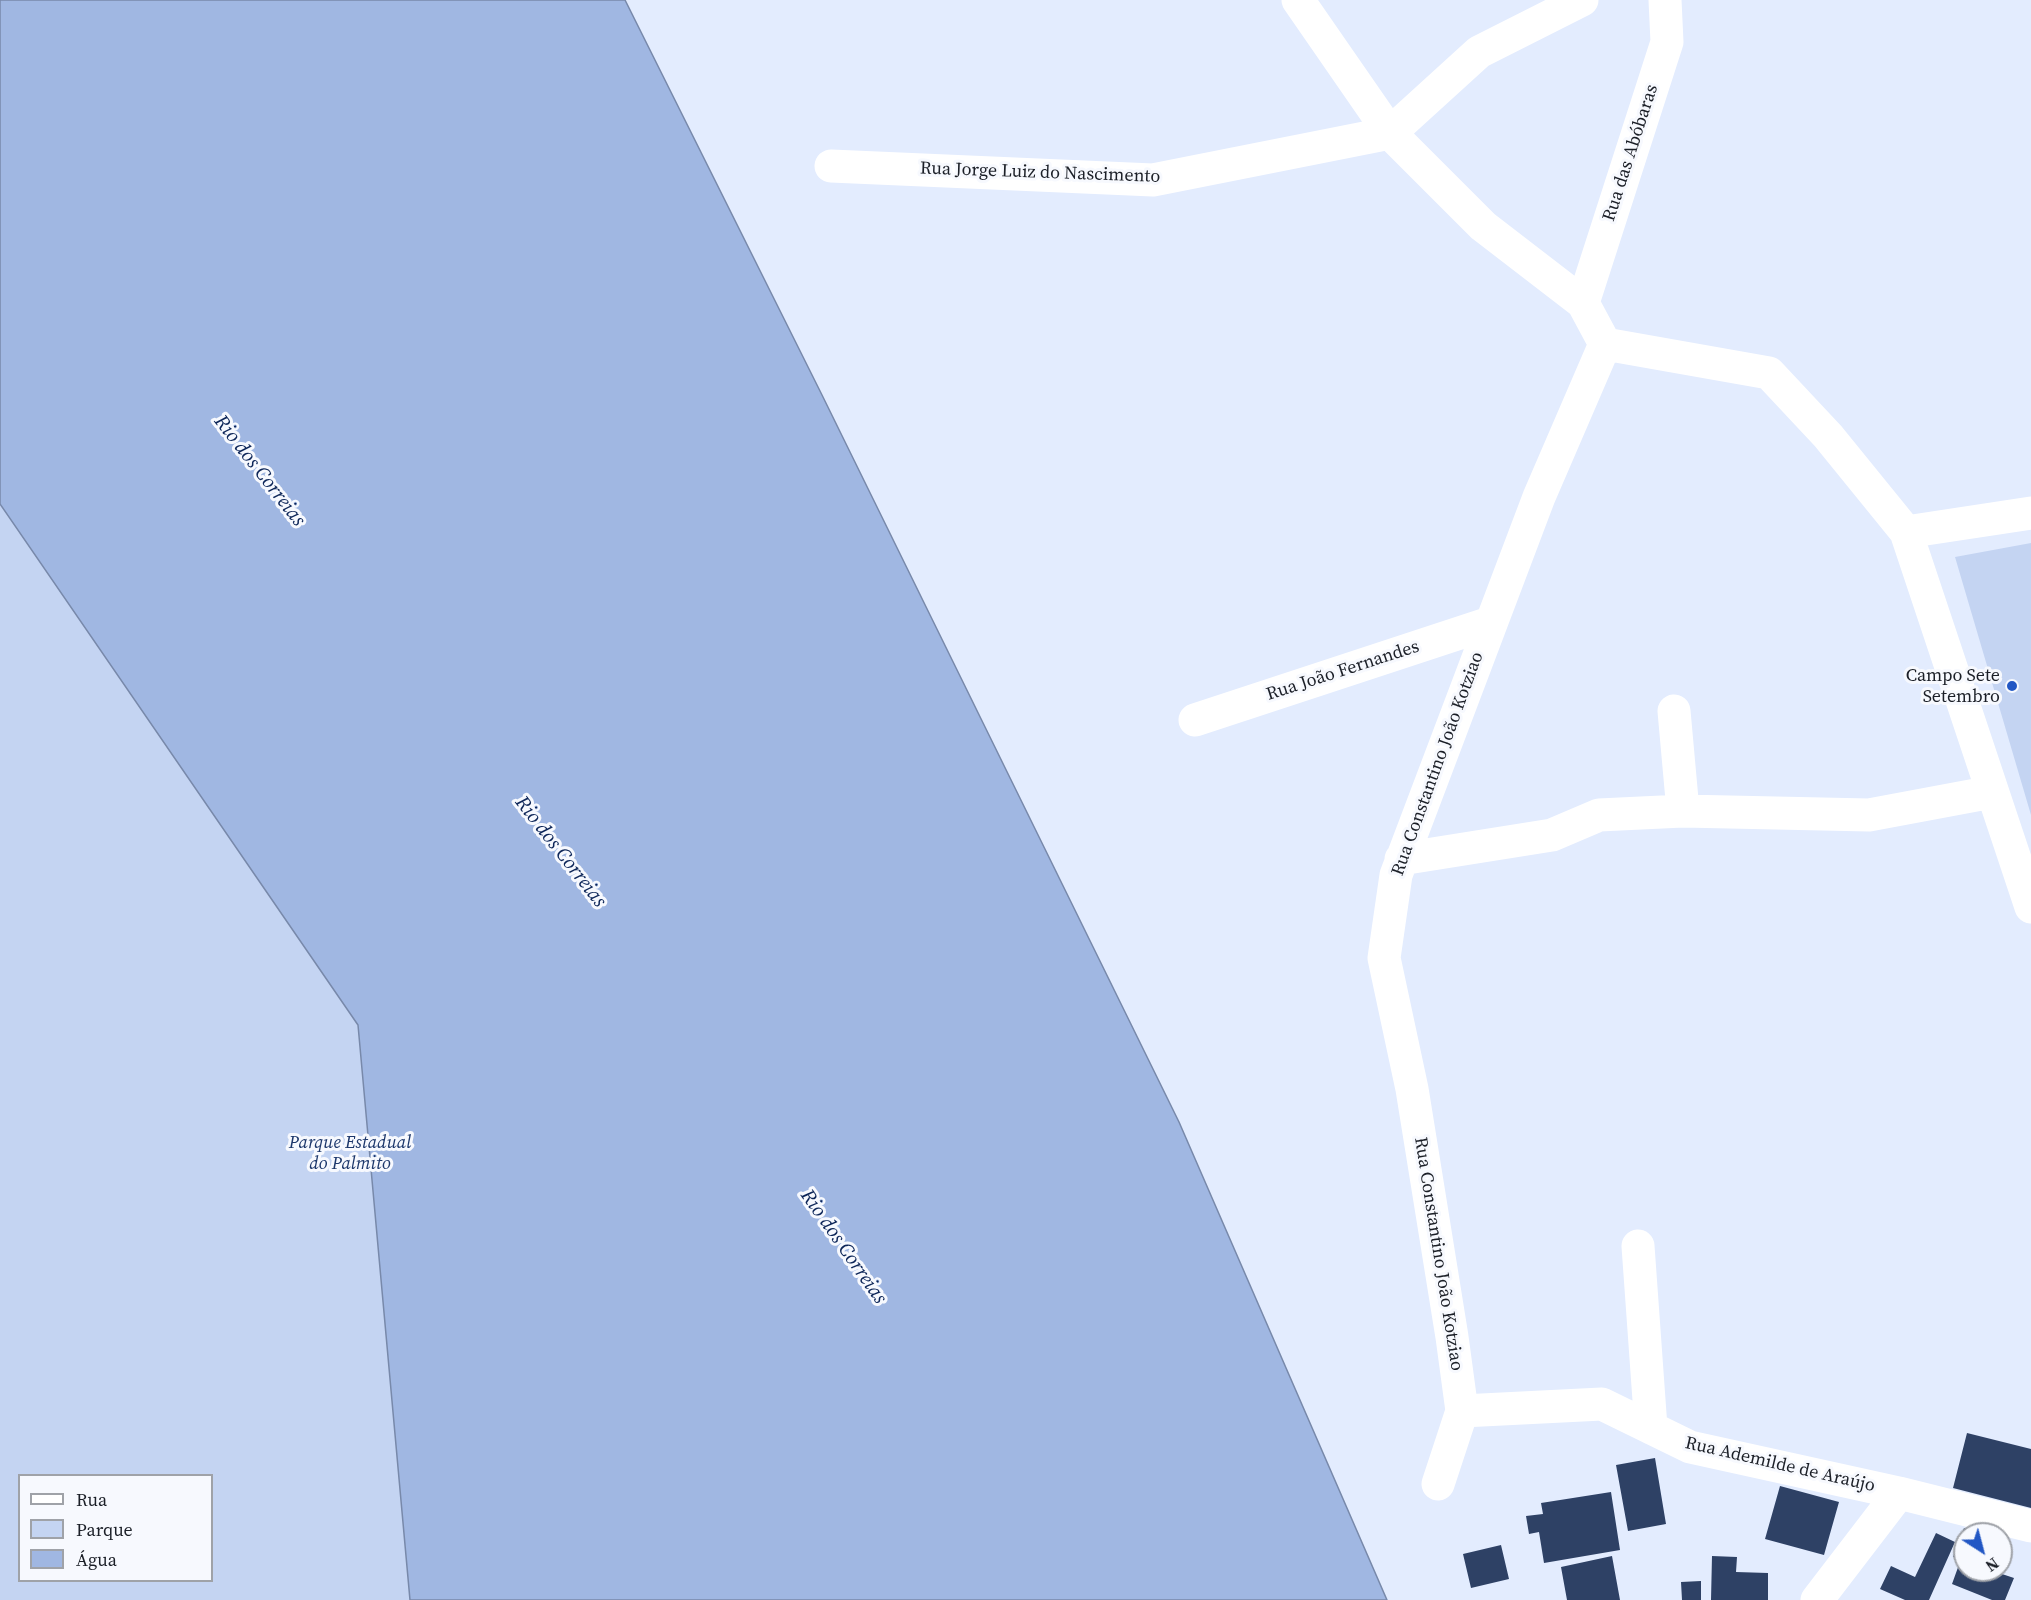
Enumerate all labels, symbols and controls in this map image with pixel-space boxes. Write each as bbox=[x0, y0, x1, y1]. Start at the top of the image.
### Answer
street label: Rua das Abóbaras bbox=[1599, 82, 1663, 224]
street label: Rua Jorge Luiz do Nascimento bbox=[919, 158, 1161, 188]
water label: Rio dos Correias bbox=[208, 411, 310, 531]
street label: Rua João Fernandes bbox=[1264, 636, 1422, 706]
street label: Rua Constantino João Kotziao bbox=[1387, 649, 1489, 879]
place label: Campo Sete Setembro bbox=[1906, 665, 2000, 708]
marker: Campo Sete Setembro bbox=[2005, 679, 2019, 693]
water label: Rio dos Correias bbox=[509, 792, 611, 912]
park label: Parque Estadual do Palmito bbox=[289, 1132, 411, 1174]
street label: Rua Constantino João Kotziao bbox=[1409, 1135, 1467, 1373]
water label: Rio dos Correias bbox=[795, 1185, 891, 1309]
street label: Rua Ademilde de Araújo bbox=[1683, 1433, 1877, 1497]
legend bbox=[18, 1474, 213, 1582]
text: Rua bbox=[76, 1487, 107, 1512]
text: Parque bbox=[76, 1517, 133, 1542]
north arrow bbox=[1953, 1522, 2013, 1582]
text: Água bbox=[76, 1547, 117, 1572]
text: N bbox=[1981, 1553, 2004, 1577]

